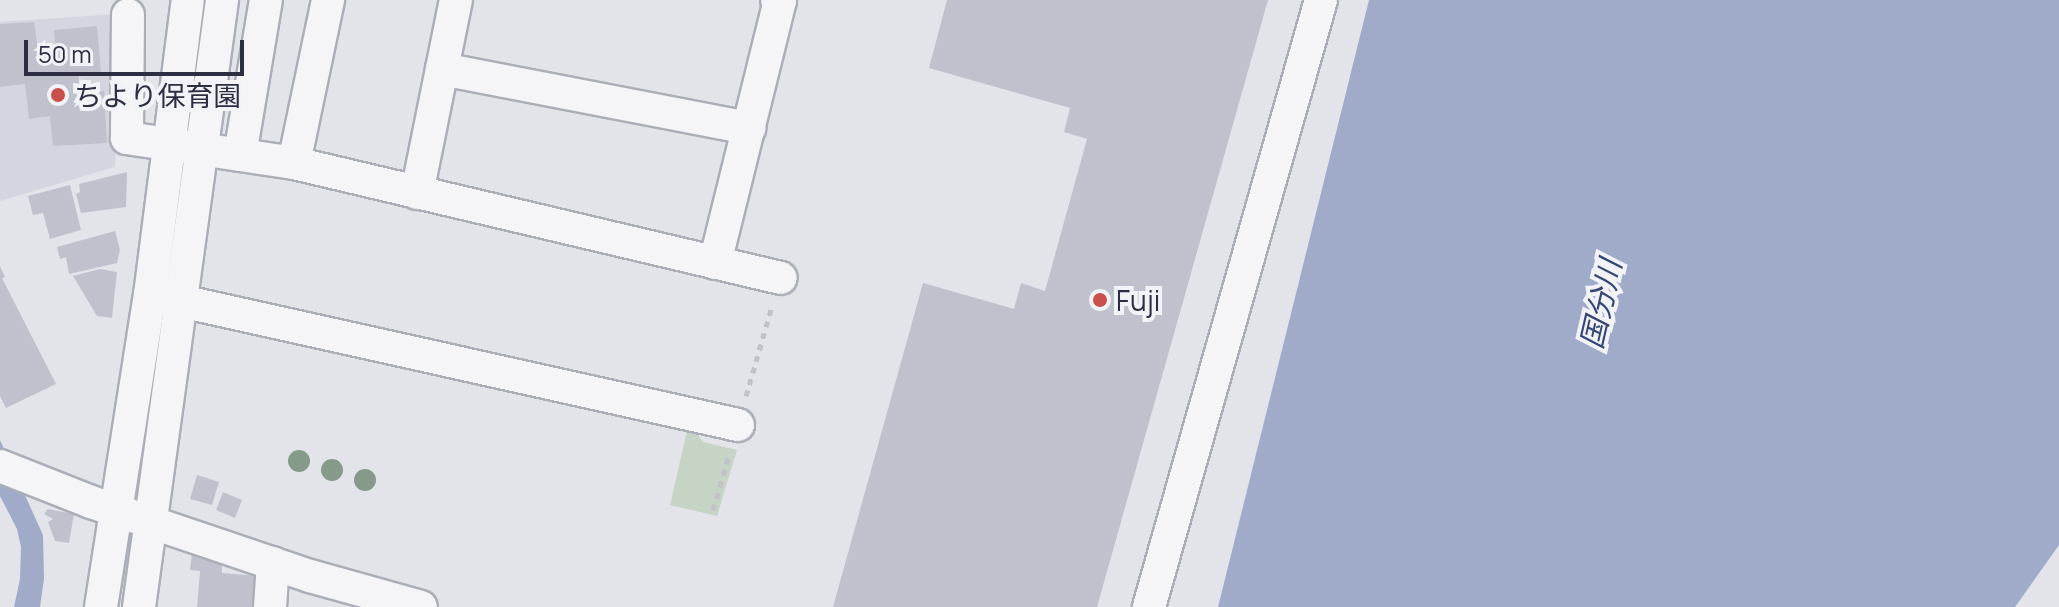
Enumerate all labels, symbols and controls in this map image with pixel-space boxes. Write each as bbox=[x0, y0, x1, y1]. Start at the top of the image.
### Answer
scale bar bbox=[28, 24, 248, 74]
text: 50 m bbox=[38, 37, 92, 70]
place label: ちより保育園 bbox=[74, 78, 242, 112]
marker: ちより保育園 bbox=[49, 86, 67, 104]
water label: 国分川 bbox=[1573, 256, 1629, 352]
place label: Fuji bbox=[1116, 283, 1160, 317]
marker: Fuji bbox=[1091, 291, 1109, 309]

